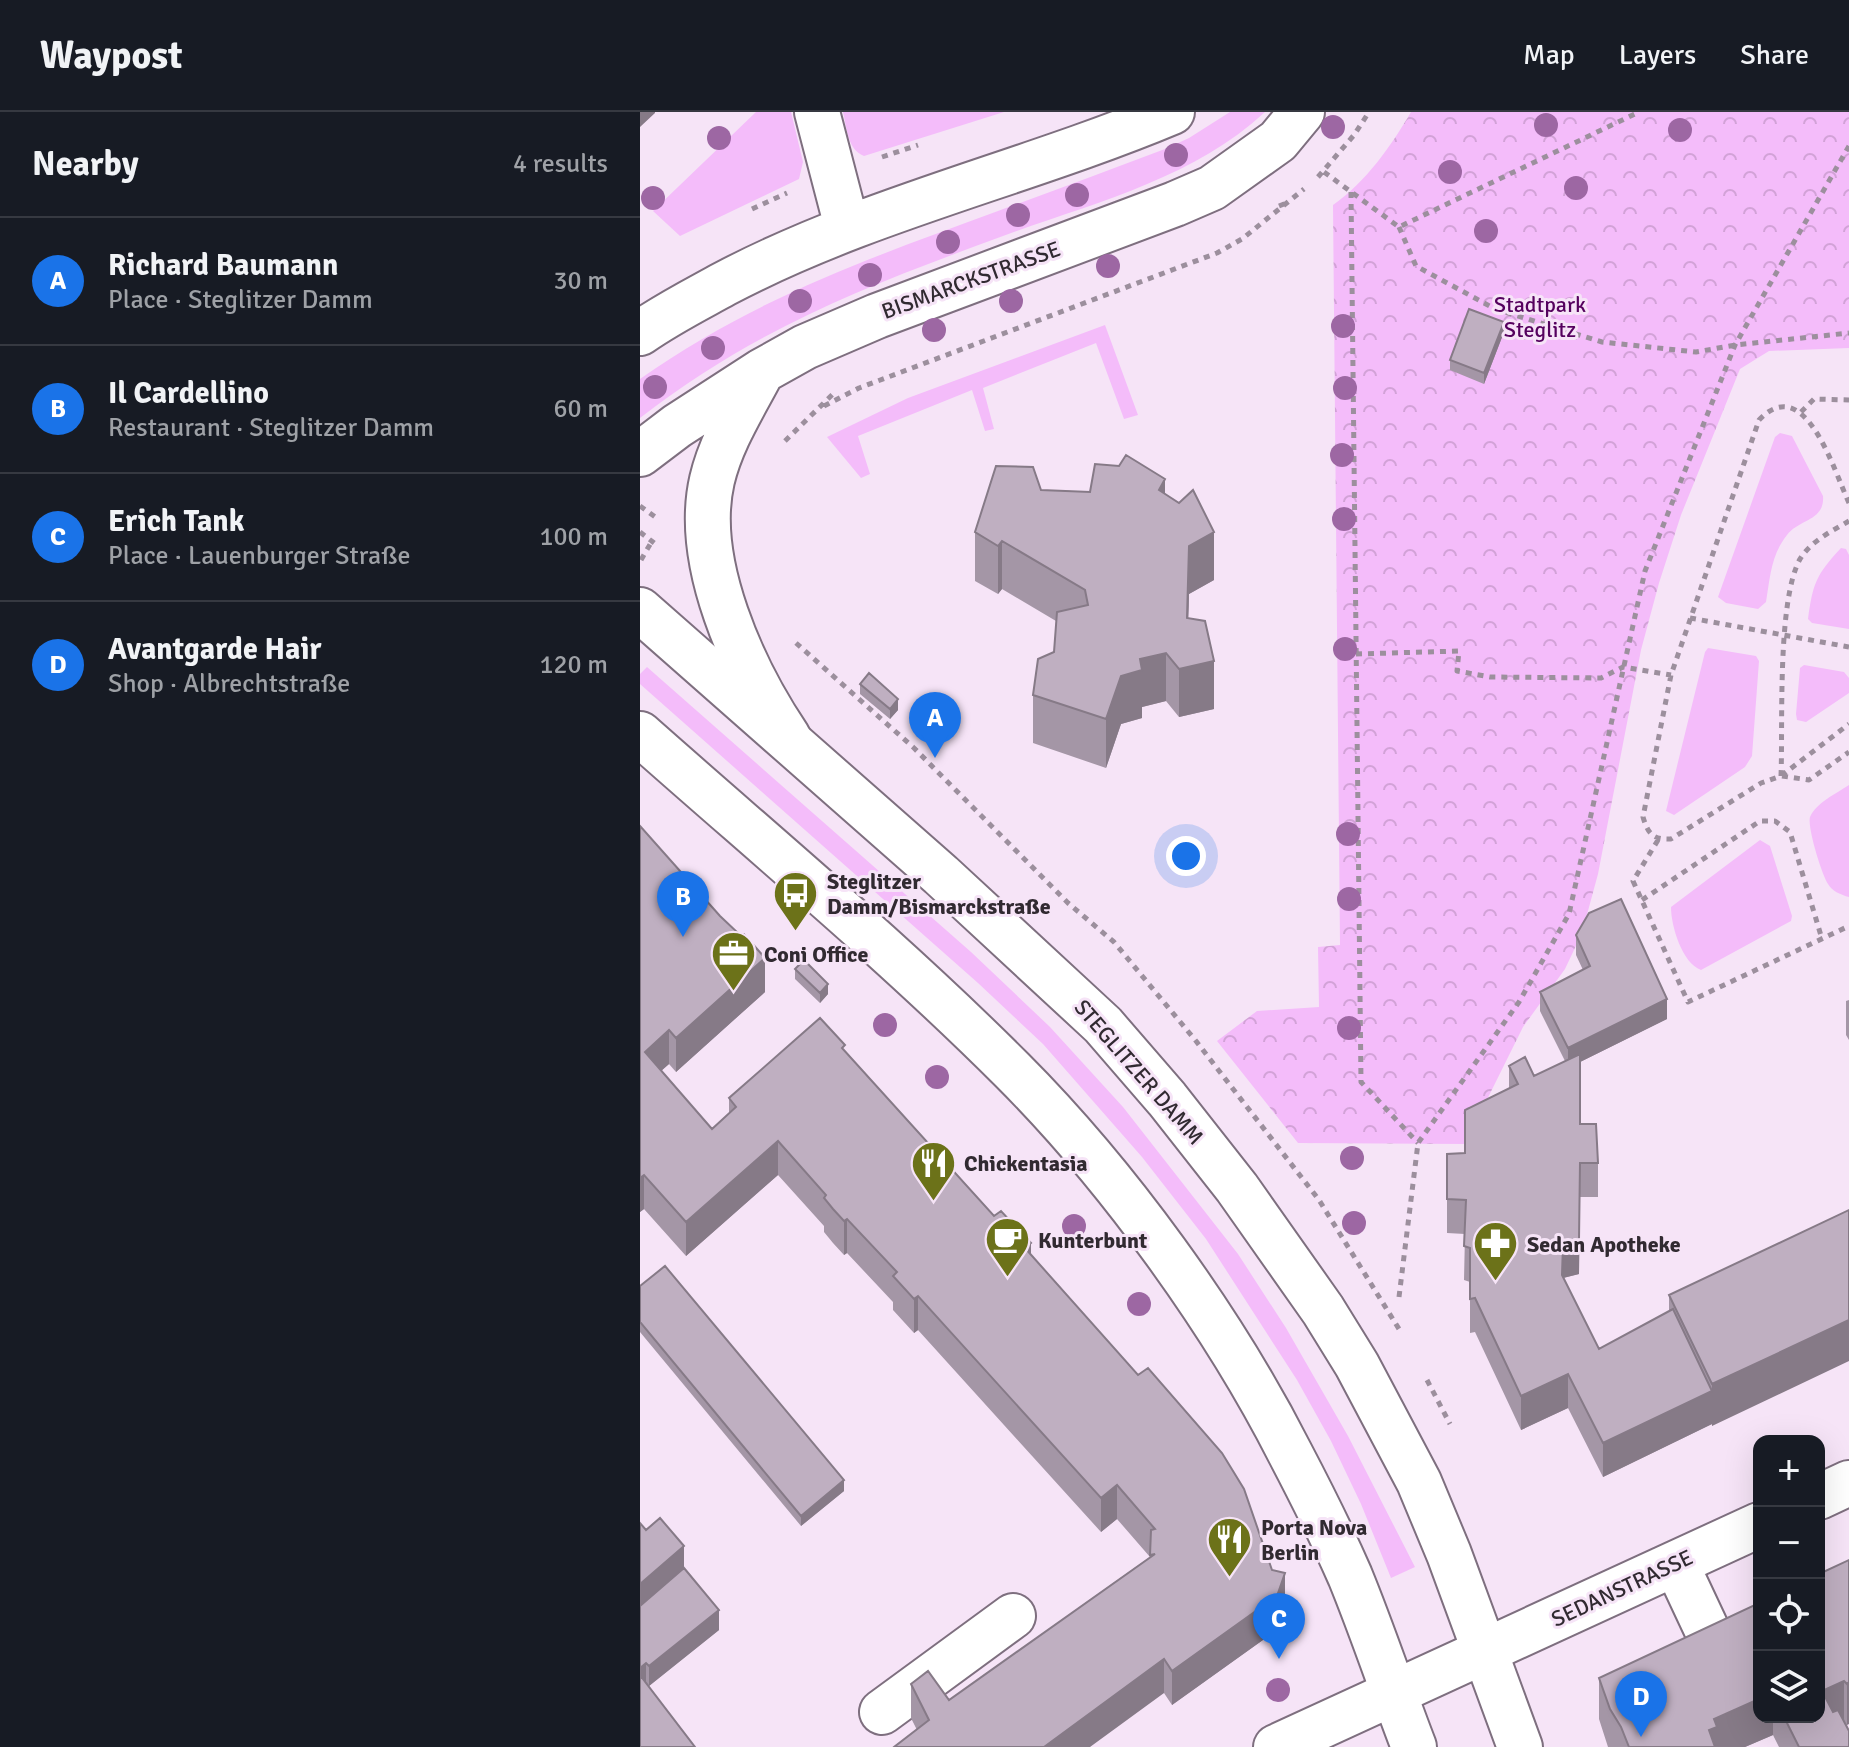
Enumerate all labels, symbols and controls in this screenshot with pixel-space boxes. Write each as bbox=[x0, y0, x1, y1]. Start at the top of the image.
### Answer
text: Waypost bbox=[40, 32, 182, 79]
text: Map bbox=[1523, 38, 1575, 72]
text: Layers bbox=[1619, 38, 1696, 72]
text: Share bbox=[1740, 38, 1809, 72]
text: Nearby bbox=[32, 143, 139, 185]
text: 4 results bbox=[513, 148, 608, 180]
street label: BISMARCKSTRASSE bbox=[878, 235, 1064, 325]
text: Richard Baumann bbox=[108, 247, 338, 284]
text: A bbox=[50, 265, 66, 297]
text: 30 m bbox=[553, 265, 608, 297]
text: Place · Steglitzer Damm bbox=[108, 284, 373, 316]
park label: Stadtpark Steglitz bbox=[1494, 291, 1586, 343]
text: Il Cardellino bbox=[108, 375, 269, 412]
text: B bbox=[50, 393, 66, 425]
text: 60 m bbox=[553, 393, 608, 425]
text: Restaurant · Steglitzer Damm bbox=[108, 412, 434, 444]
text: Erich Tank bbox=[108, 503, 244, 540]
text: C bbox=[50, 521, 66, 553]
text: 100 m bbox=[539, 521, 608, 553]
text: Place · Lauenburger Straße bbox=[108, 540, 411, 572]
text: Avantgarde Hair bbox=[108, 631, 321, 668]
text: D bbox=[49, 649, 67, 681]
text: 120 m bbox=[539, 649, 608, 681]
text: Shop · Albrechtstraße bbox=[108, 668, 350, 700]
pin: A bbox=[909, 692, 961, 758]
your location bbox=[1166, 836, 1206, 876]
place label: Steglitzer Damm/Bismarckstraße bbox=[827, 868, 1051, 920]
bus stop icon: Steglitzer Damm/Bismarckstraße bbox=[772, 870, 820, 933]
pin: B bbox=[657, 871, 709, 937]
office icon: Coni Office bbox=[709, 930, 757, 993]
place label: Coni Office bbox=[764, 941, 868, 968]
street label: STEGLITZER DAMM bbox=[1069, 994, 1209, 1150]
restaurant icon: Chickentasia bbox=[909, 1139, 957, 1202]
place label: Chickentasia bbox=[964, 1150, 1088, 1177]
cafe icon: Kunterbunt bbox=[983, 1216, 1031, 1279]
pharmacy icon: Sedan Apotheke bbox=[1472, 1220, 1520, 1283]
place label: Kunterbunt bbox=[1038, 1227, 1147, 1254]
place label: Sedan Apotheke bbox=[1527, 1231, 1681, 1258]
map controls bbox=[1753, 1435, 1825, 1723]
button: + bbox=[1753, 1435, 1825, 1507]
button: − bbox=[1753, 1507, 1825, 1579]
place label: Porta Nova Berlin bbox=[1261, 1514, 1367, 1566]
restaurant icon: Porta Nova Berlin bbox=[1206, 1516, 1254, 1579]
street label: SEDANSTRASSE bbox=[1547, 1543, 1697, 1633]
button: locate bbox=[1753, 1579, 1825, 1651]
pin: C bbox=[1253, 1593, 1305, 1659]
button: layers bbox=[1753, 1651, 1825, 1723]
pin: D bbox=[1615, 1671, 1667, 1737]

